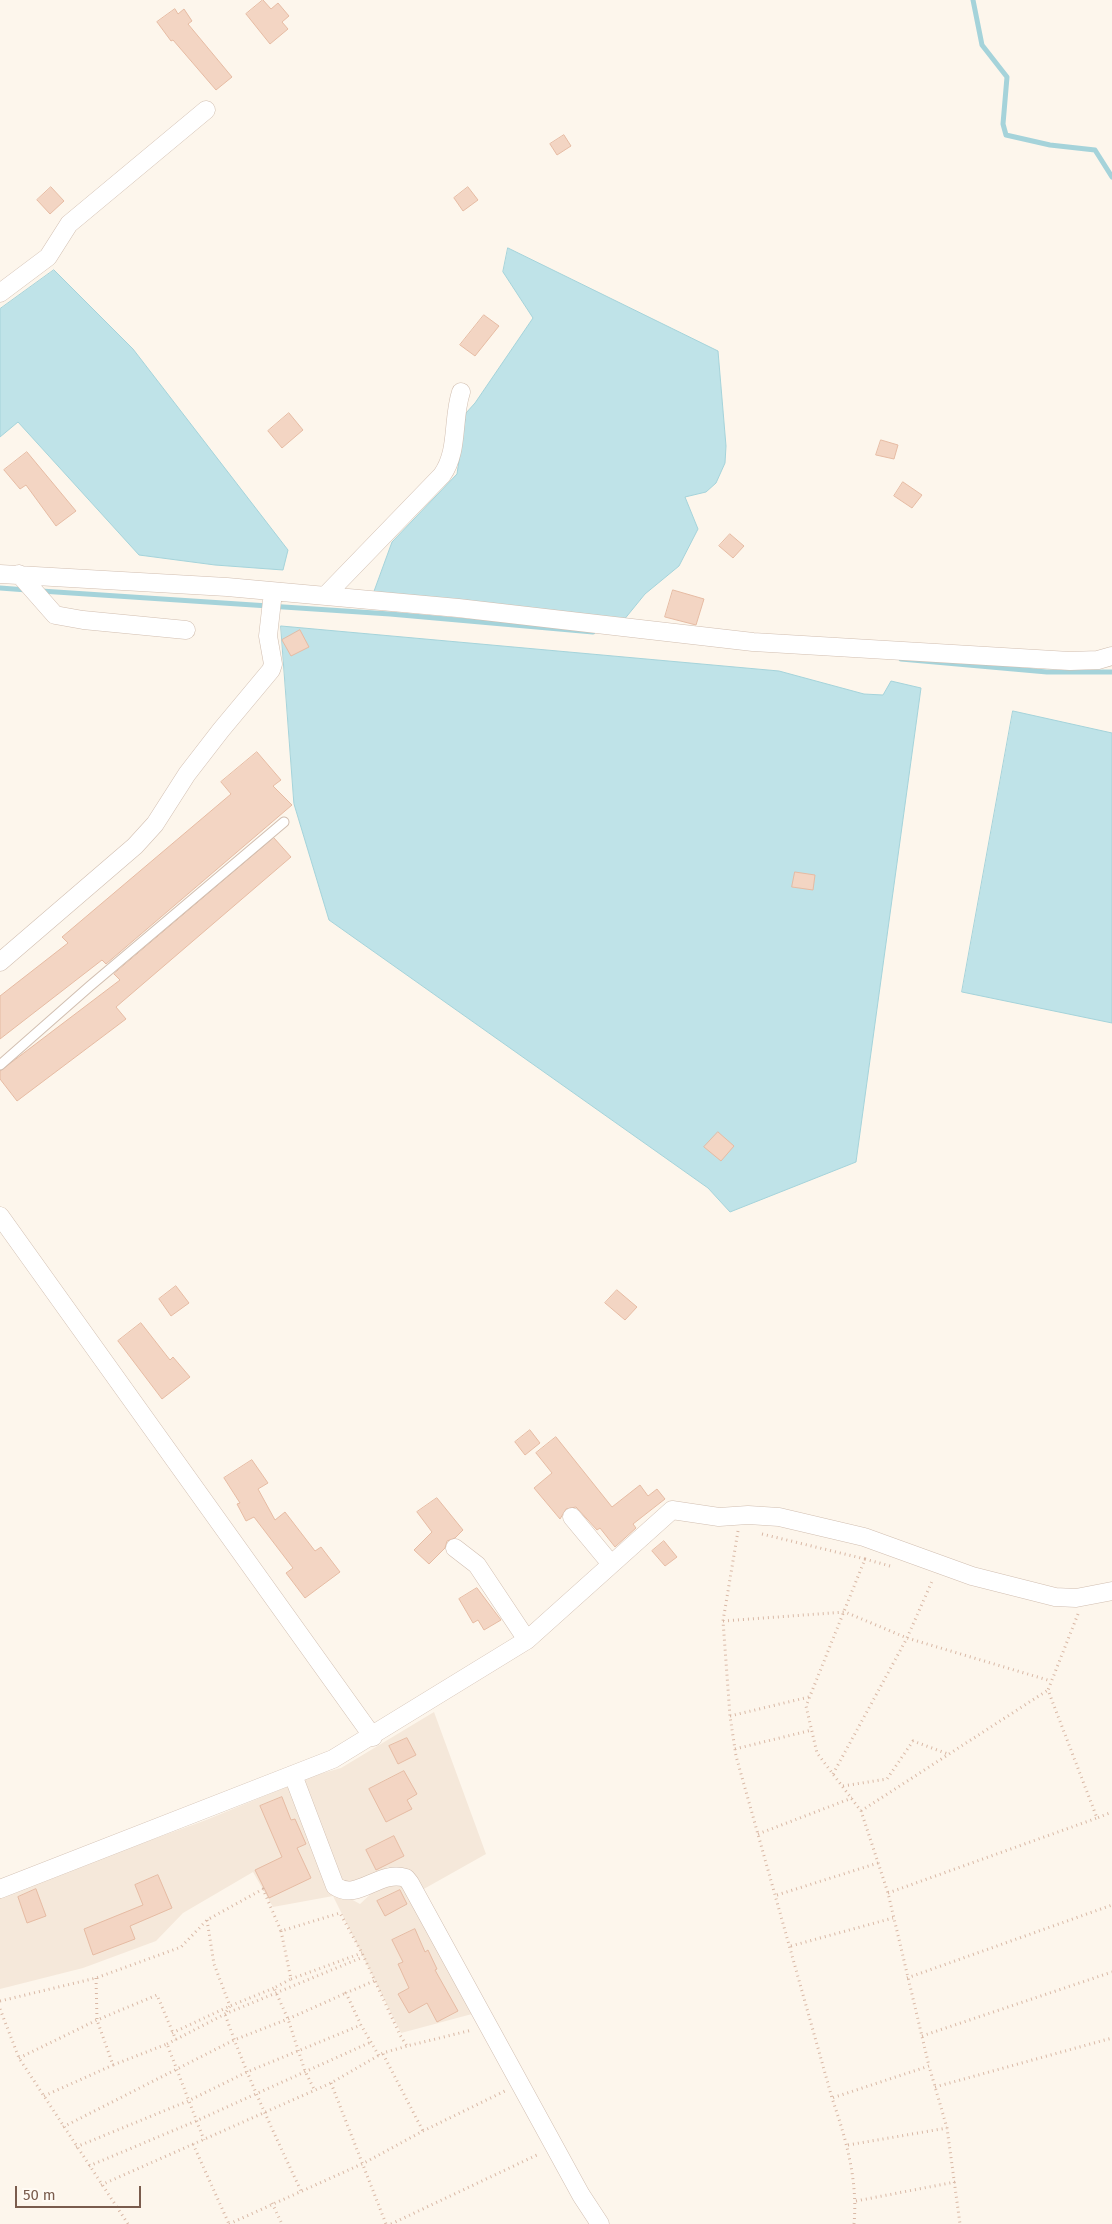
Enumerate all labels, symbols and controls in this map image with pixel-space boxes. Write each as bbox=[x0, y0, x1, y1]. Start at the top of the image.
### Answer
scale bar bbox=[18, 2176, 144, 2208]
text: 50 m bbox=[23, 2186, 56, 2204]

